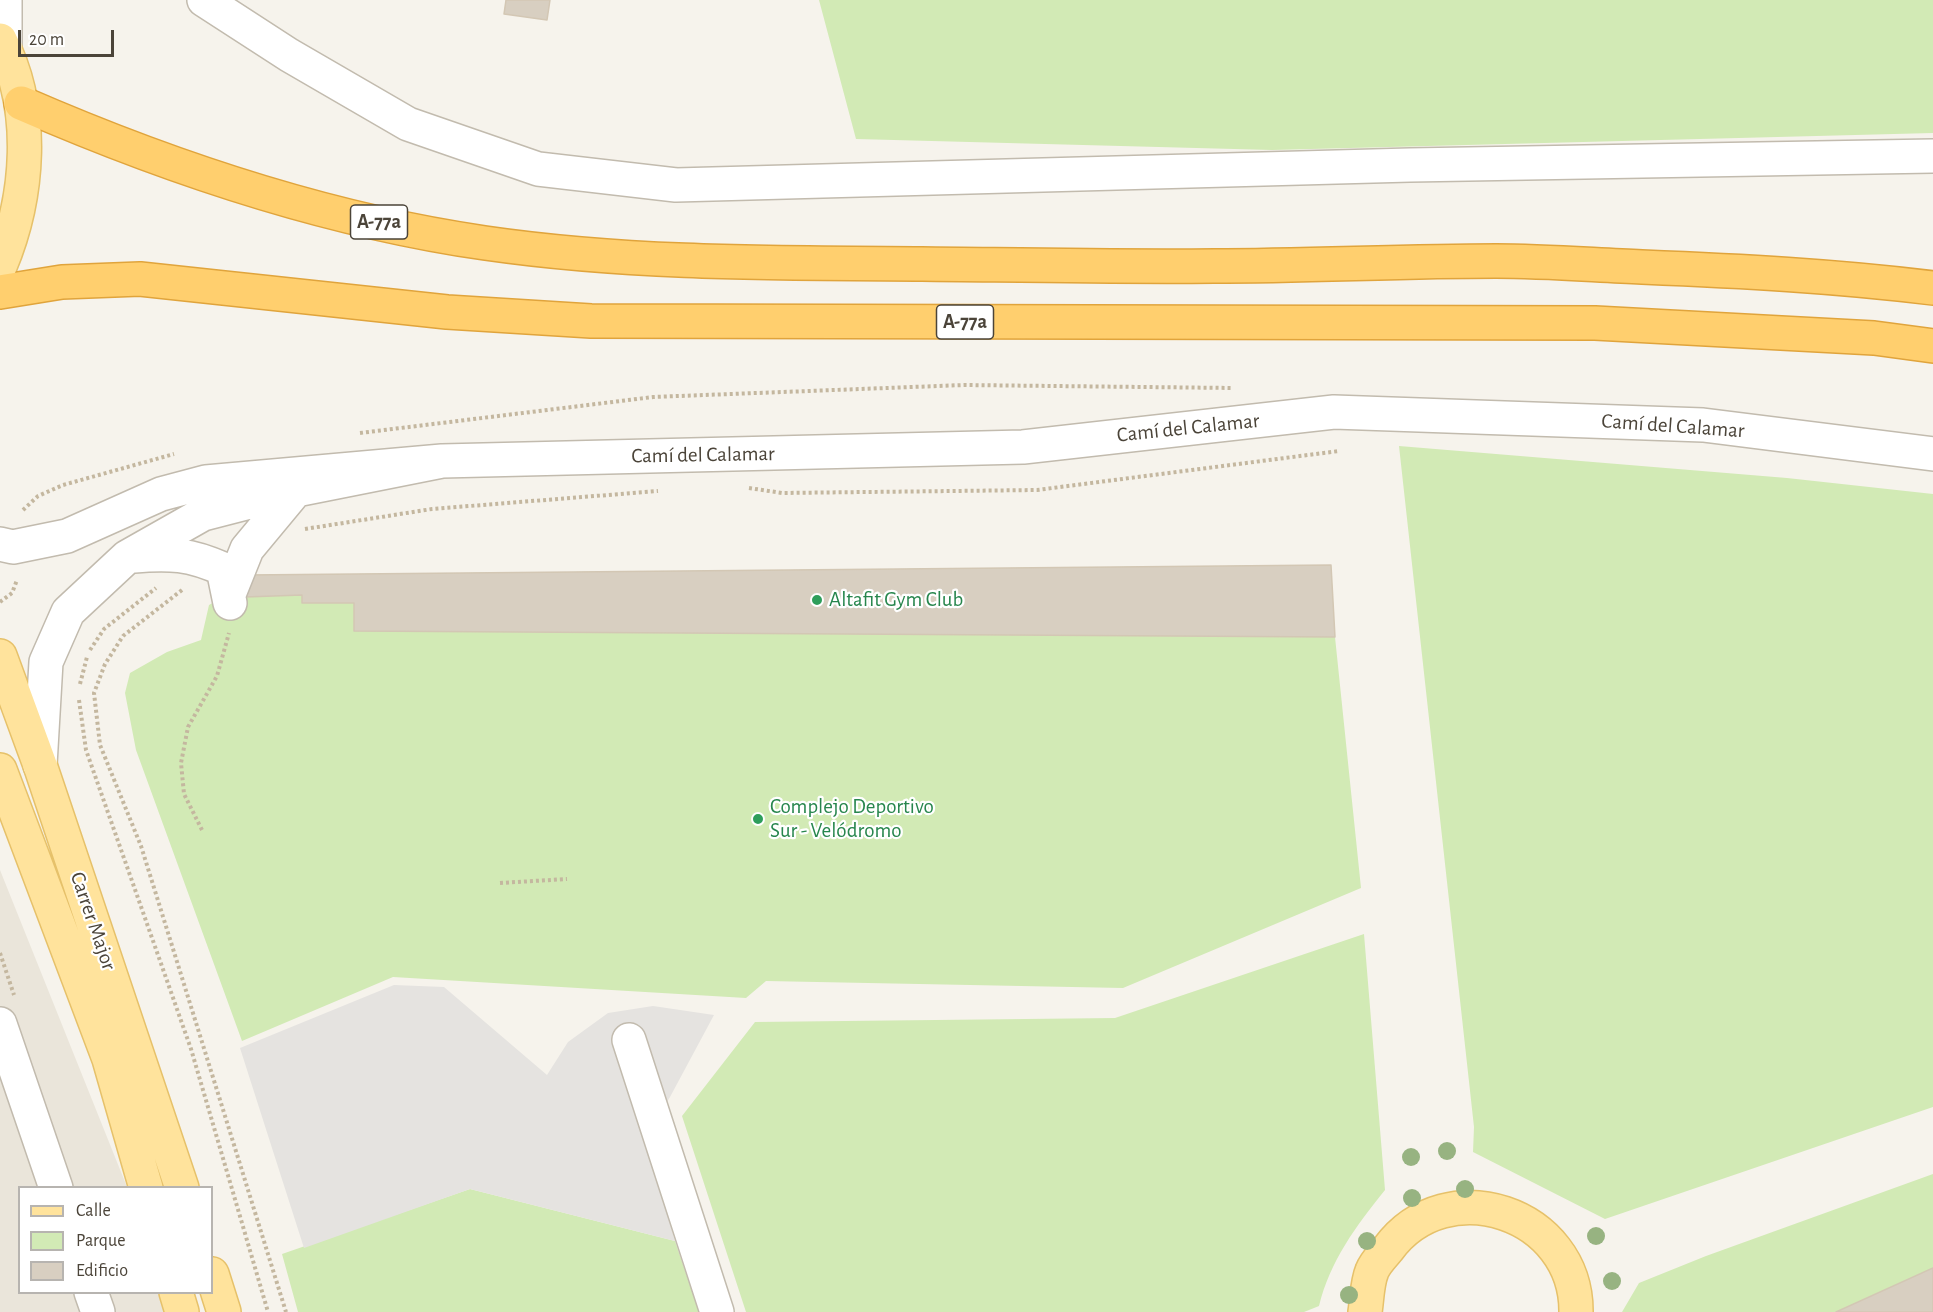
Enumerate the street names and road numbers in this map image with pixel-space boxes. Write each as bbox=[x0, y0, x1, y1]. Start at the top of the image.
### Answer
road number: A-77a bbox=[350, 205, 407, 239]
road number: A-77a bbox=[936, 305, 994, 339]
street label: Camí del Calamar bbox=[1115, 408, 1261, 448]
street label: Camí del Calamar bbox=[1601, 408, 1745, 444]
street label: Camí del Calamar bbox=[631, 441, 775, 469]
street label: Carrer Major bbox=[64, 868, 122, 974]

